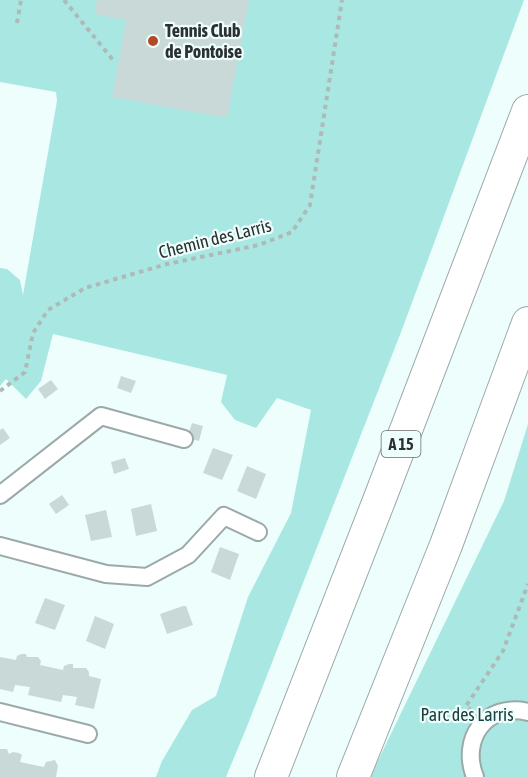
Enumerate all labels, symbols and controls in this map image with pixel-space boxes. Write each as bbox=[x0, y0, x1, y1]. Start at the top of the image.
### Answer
place label: Tennis Club de Pontoise bbox=[165, 20, 242, 62]
marker: Tennis Club de Pontoise bbox=[146, 34, 160, 48]
street label: Chemin des Larris bbox=[156, 214, 273, 263]
road number: A 15 bbox=[382, 431, 420, 457]
park label: Parc des Larris bbox=[420, 704, 514, 725]

